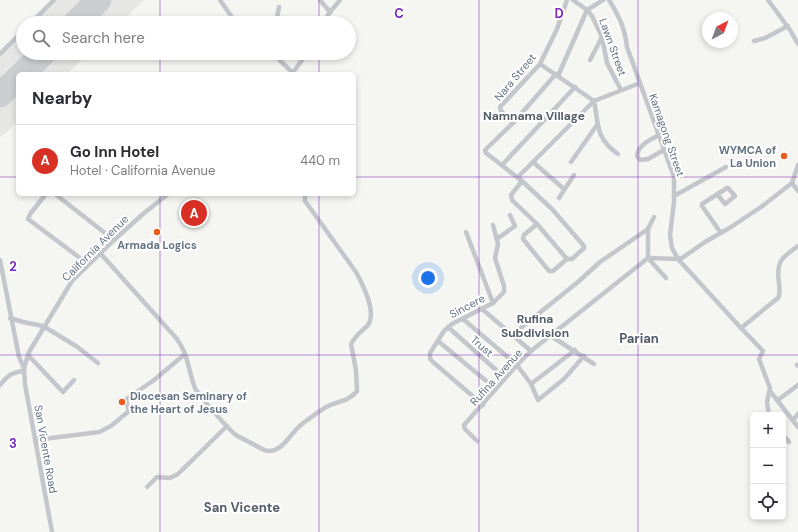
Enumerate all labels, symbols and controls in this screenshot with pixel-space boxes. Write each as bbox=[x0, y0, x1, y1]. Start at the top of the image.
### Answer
text: C bbox=[394, 5, 404, 22]
text: D bbox=[554, 5, 564, 22]
north arrow bbox=[702, 12, 738, 48]
search box bbox=[16, 16, 356, 60]
street label: Lawn Street bbox=[596, 16, 630, 78]
icon: search bbox=[30, 27, 52, 49]
text: Search here bbox=[62, 28, 145, 48]
street label: Nara Street bbox=[491, 50, 539, 104]
text: Nearby bbox=[32, 87, 92, 109]
street label: Kamagong Street bbox=[646, 92, 688, 178]
district label: Namnama Village bbox=[483, 108, 585, 124]
text: Go Inn Hotel bbox=[70, 142, 159, 162]
place label: WYMCA of La Union bbox=[719, 143, 776, 170]
marker: WYMCA of La Union bbox=[779, 151, 789, 161]
text: A bbox=[40, 152, 50, 169]
text: 440 m bbox=[300, 152, 340, 169]
text: Hotel · California Avenue bbox=[70, 162, 215, 179]
pin: A bbox=[181, 198, 207, 228]
street label: California Avenue bbox=[59, 212, 131, 284]
marker: Armada Logics bbox=[152, 227, 162, 237]
place label: Armada Logics bbox=[117, 238, 197, 252]
text: 2 bbox=[9, 258, 17, 275]
your location bbox=[418, 268, 438, 288]
street label: Sincere bbox=[447, 291, 487, 321]
district label: Rufina Subdivision bbox=[501, 311, 569, 341]
district label: Parian bbox=[619, 330, 659, 347]
street label: Trust bbox=[468, 332, 496, 360]
street label: Rufina Avenue bbox=[467, 346, 525, 408]
place label: Diocesan Seminary of the Heart of Jesus bbox=[130, 389, 247, 416]
marker: Diocesan Seminary of the Heart of Jesus bbox=[117, 397, 127, 407]
street label: San Vicente Road bbox=[31, 404, 61, 494]
map controls bbox=[750, 412, 786, 520]
button: + bbox=[750, 412, 786, 448]
text: 3 bbox=[9, 435, 17, 452]
button: − bbox=[750, 448, 786, 484]
button: locate bbox=[750, 484, 786, 520]
district label: San Vicente bbox=[204, 499, 280, 516]

